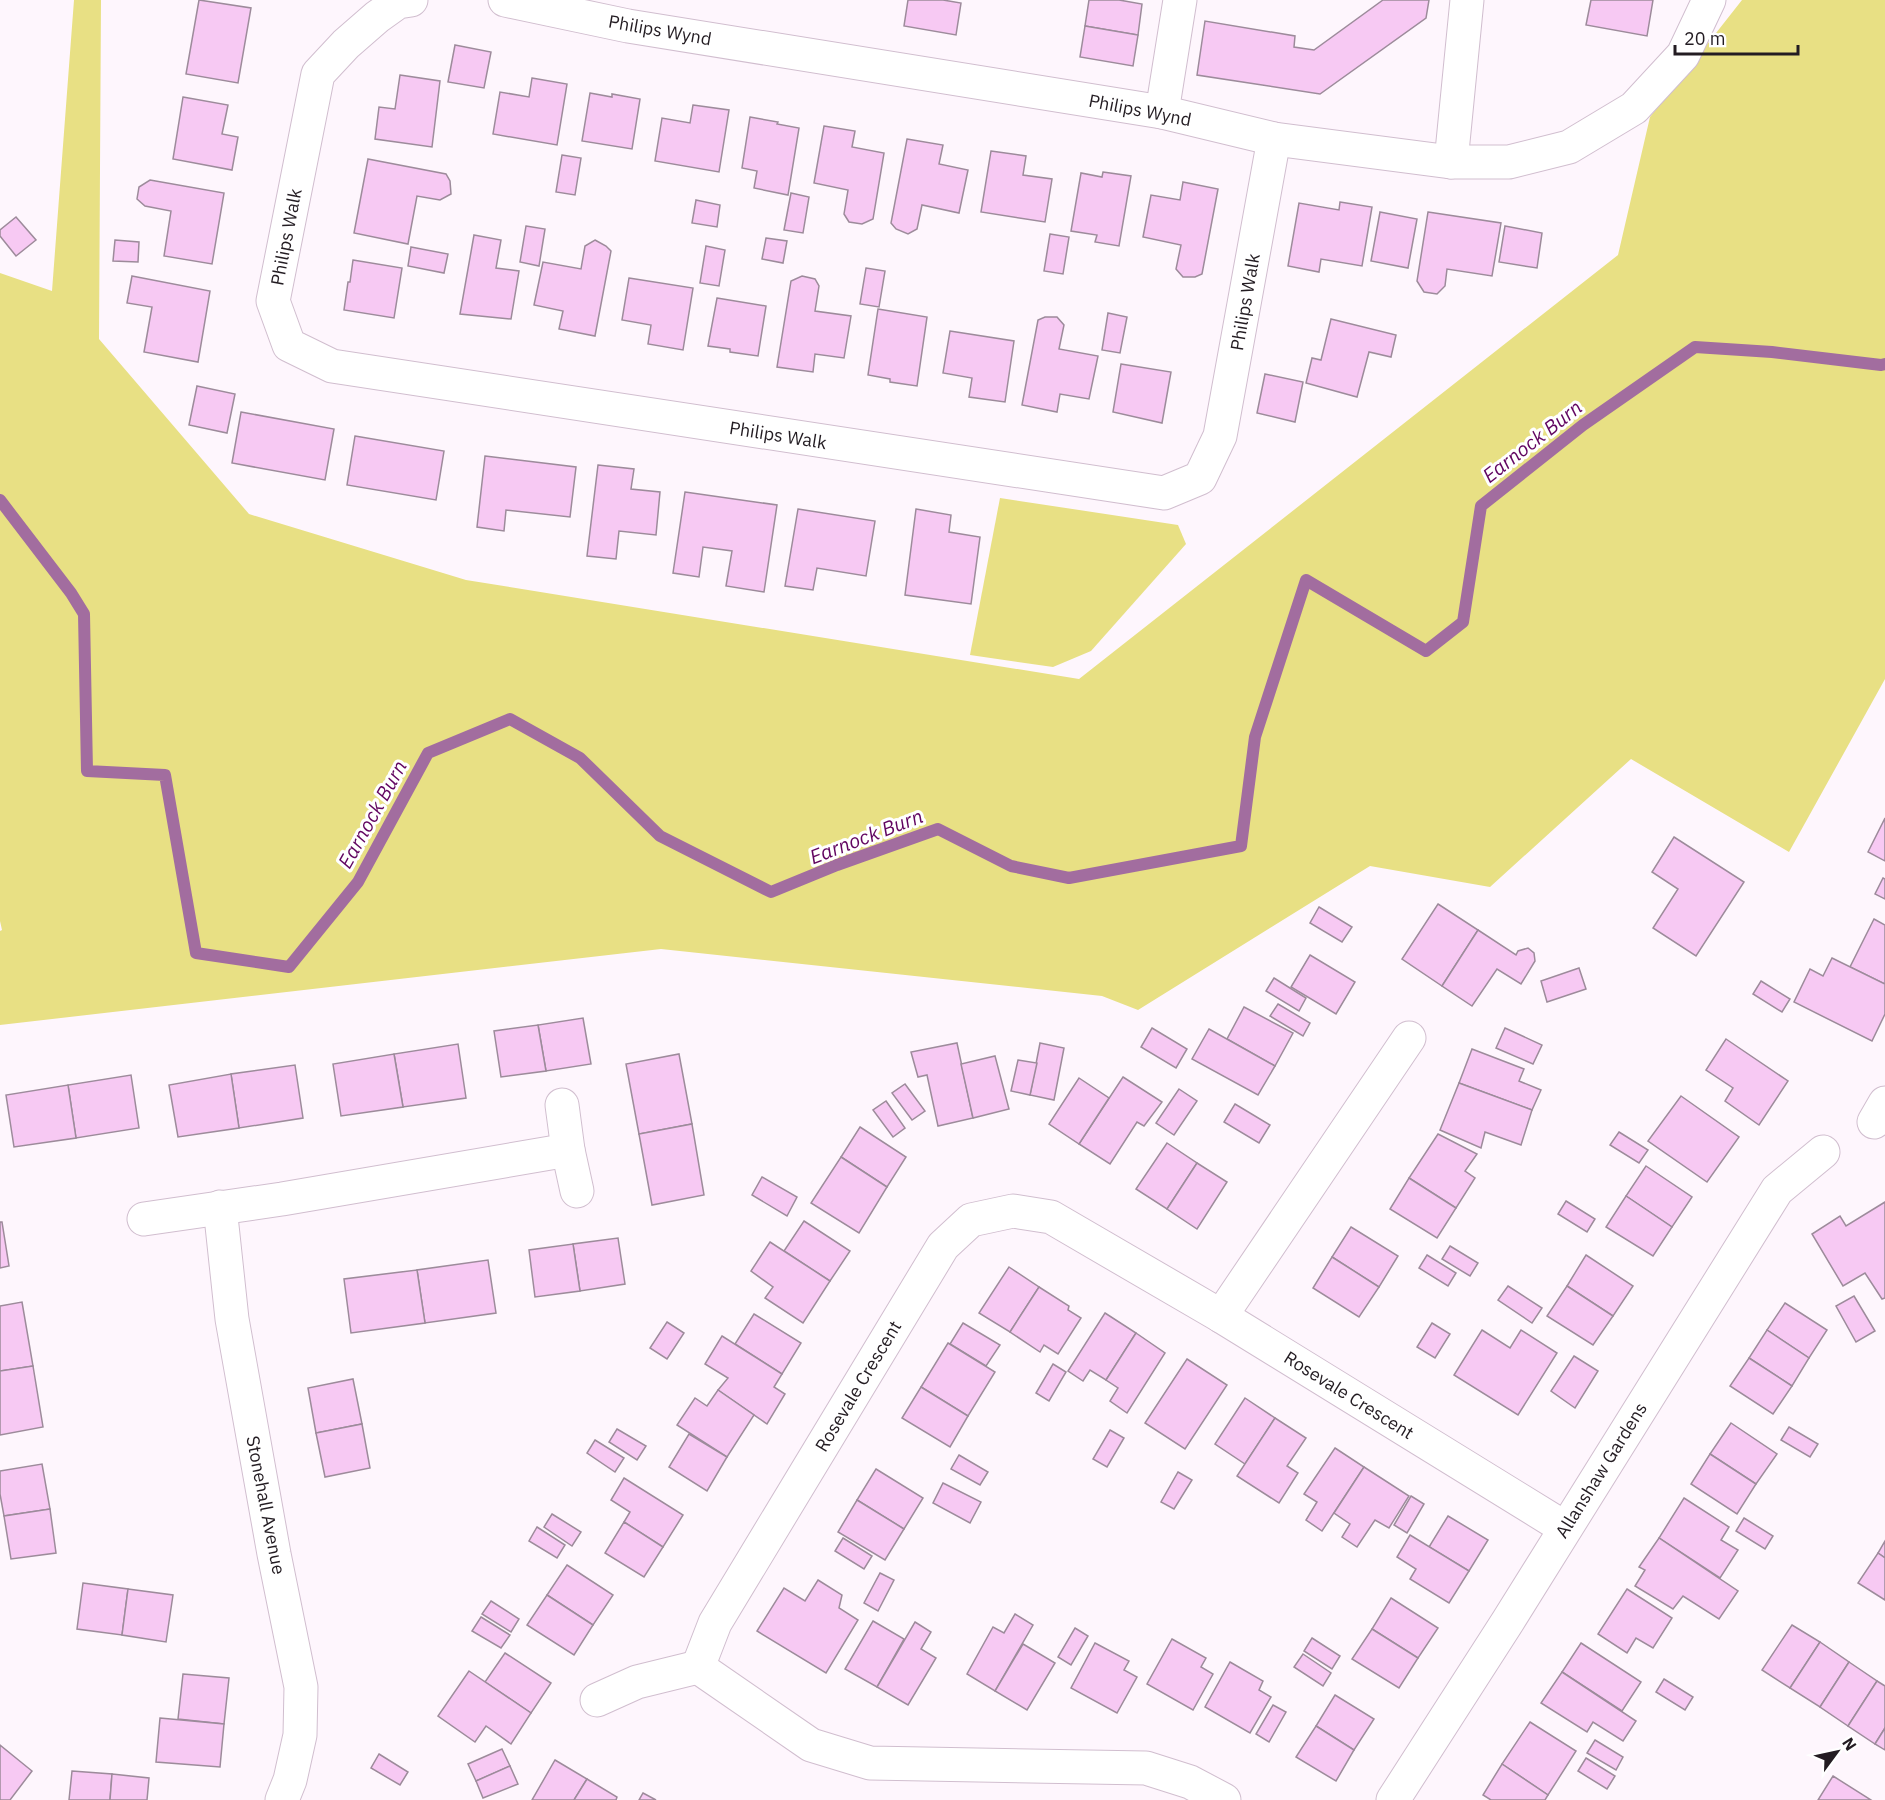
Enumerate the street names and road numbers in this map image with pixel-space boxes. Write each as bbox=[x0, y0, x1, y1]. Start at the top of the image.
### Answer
street label: Philips Wynd bbox=[607, 10, 713, 50]
street label: Philips Wynd bbox=[1087, 89, 1193, 131]
street label: Philips Walk bbox=[265, 186, 307, 287]
street label: Philips Walk bbox=[1225, 251, 1265, 352]
street label: Philips Walk bbox=[728, 416, 829, 454]
street label: Rosevale Crescent bbox=[810, 1316, 906, 1456]
street label: Rosevale Crescent bbox=[1280, 1346, 1418, 1444]
street label: Allanshaw Gardens bbox=[1550, 1398, 1652, 1542]
street label: Stonehall Avenue bbox=[241, 1434, 291, 1576]

